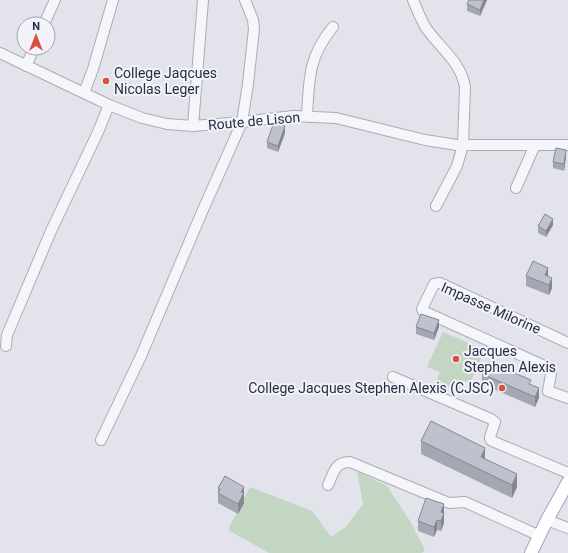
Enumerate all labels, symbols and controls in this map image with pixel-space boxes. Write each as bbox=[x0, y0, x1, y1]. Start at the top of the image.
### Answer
north arrow bbox=[16, 16, 56, 56]
text: N bbox=[32, 20, 40, 33]
place label: College Jaqcues Nicolas Leger bbox=[114, 65, 217, 97]
marker: College Jaqcues Nicolas Leger bbox=[101, 76, 111, 86]
street label: Route de Lison bbox=[207, 109, 301, 133]
street label: Impasse Milorine bbox=[439, 279, 543, 337]
place label: Jacques Stephen Alexis bbox=[464, 343, 556, 375]
marker: Jacques Stephen Alexis bbox=[451, 354, 461, 364]
place label: College Jacques Stephen Alexis (CJSC) bbox=[248, 380, 494, 397]
marker: College Jacques Stephen Alexis (CJSC) bbox=[497, 383, 507, 393]

